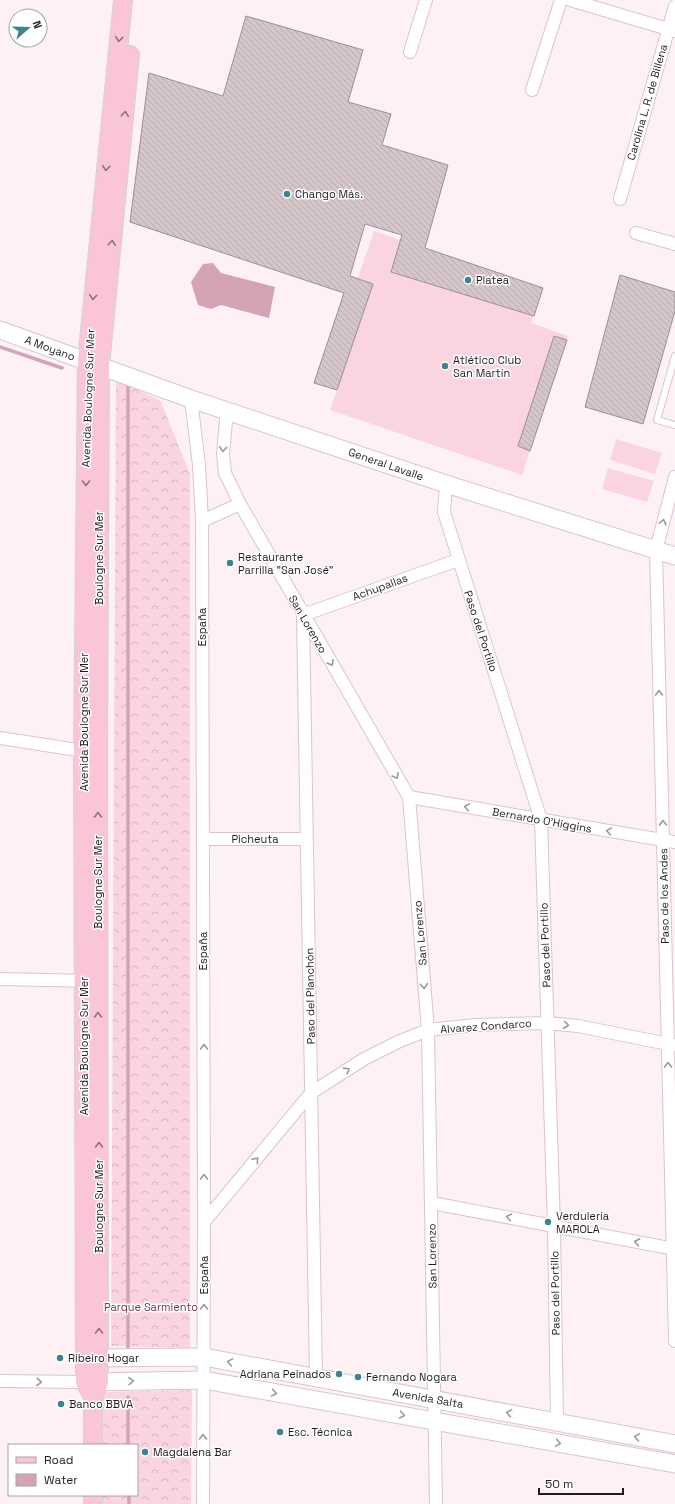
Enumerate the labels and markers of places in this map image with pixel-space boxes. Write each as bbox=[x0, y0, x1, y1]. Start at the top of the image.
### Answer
place label: Chango Más. bbox=[295, 187, 363, 201]
marker: Chango Más. bbox=[282, 189, 292, 199]
place label: Platea bbox=[476, 273, 510, 287]
marker: Platea bbox=[463, 275, 473, 285]
place label: Atlético Club San Martín bbox=[453, 353, 521, 380]
marker: Atlético Club San Martín bbox=[440, 361, 450, 371]
place label: Restaurante Parrilla "San José" bbox=[238, 550, 334, 577]
marker: Restaurante Parrilla "San José" bbox=[225, 558, 235, 568]
place label: Verdulería MAROLA bbox=[556, 1209, 610, 1236]
marker: Verdulería MAROLA bbox=[543, 1217, 553, 1227]
place label: Ribeiro Hogar bbox=[68, 1351, 139, 1365]
marker: Ribeiro Hogar bbox=[55, 1353, 65, 1363]
place label: Adriana Peinados bbox=[240, 1367, 331, 1381]
marker: Adriana Peinados bbox=[334, 1369, 344, 1379]
place label: Fernando Nogara bbox=[366, 1370, 458, 1384]
marker: Fernando Nogara bbox=[353, 1372, 363, 1382]
place label: Banco BBVA bbox=[69, 1397, 133, 1411]
marker: Banco BBVA bbox=[56, 1399, 66, 1409]
place label: Esc. Técnica bbox=[288, 1425, 353, 1439]
marker: Esc. Técnica bbox=[275, 1427, 285, 1437]
place label: Magdalena Bar bbox=[153, 1445, 232, 1459]
marker: Magdalena Bar bbox=[140, 1447, 150, 1457]

